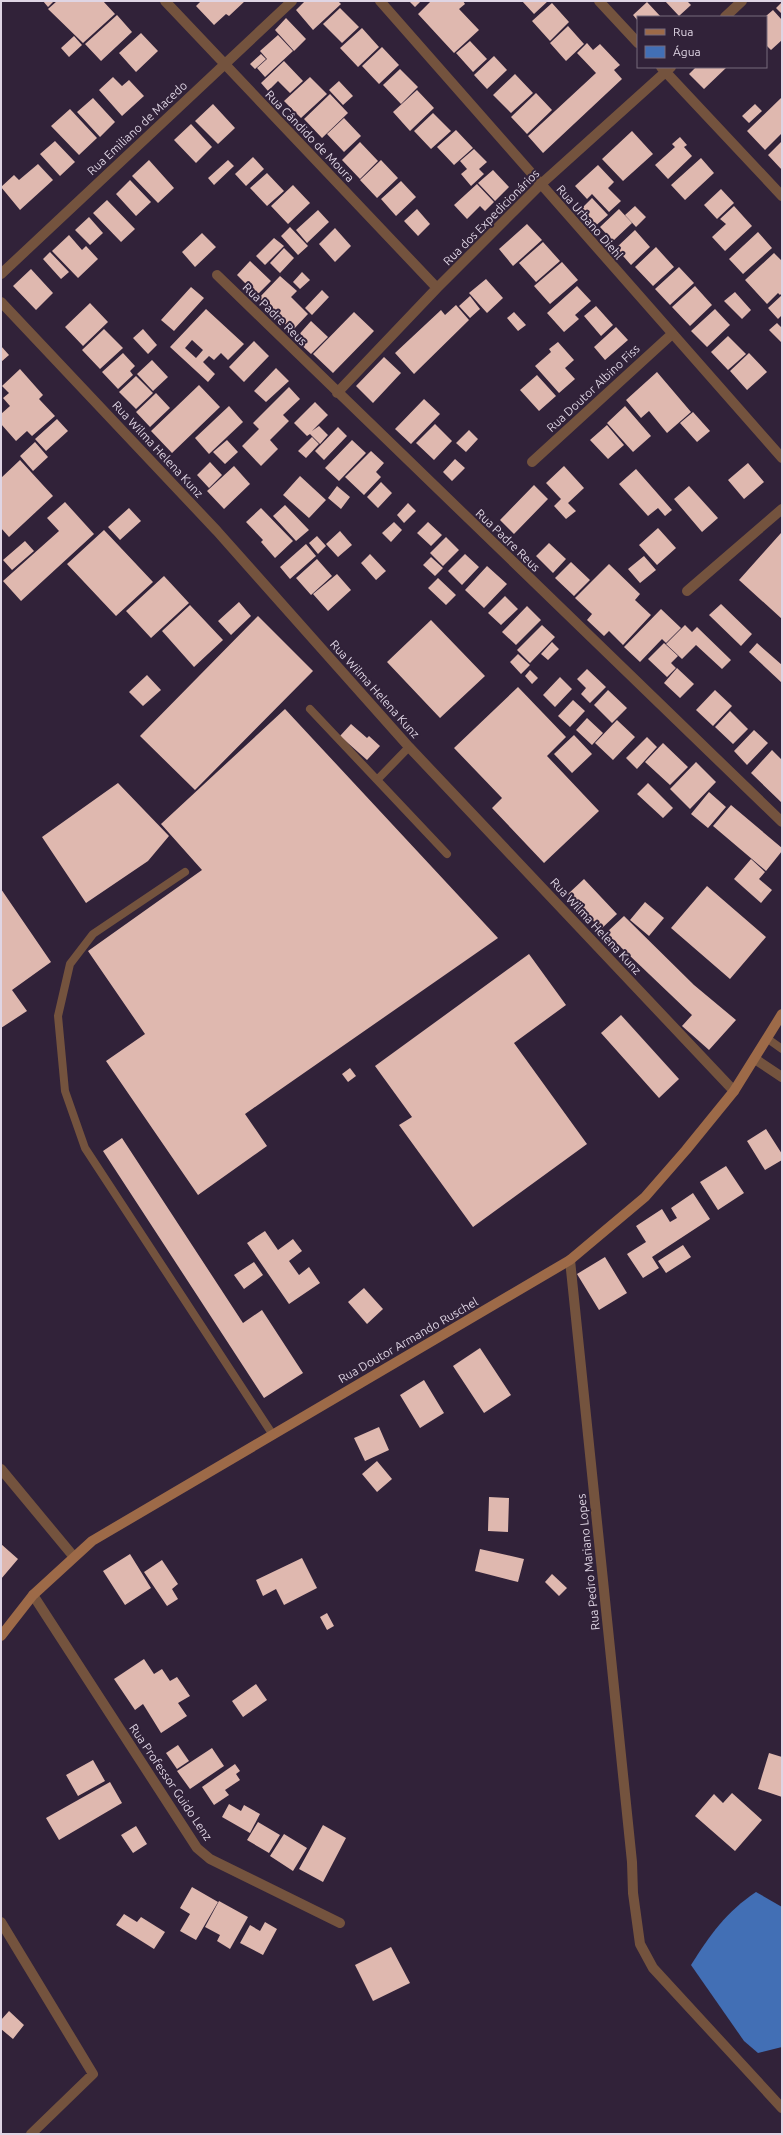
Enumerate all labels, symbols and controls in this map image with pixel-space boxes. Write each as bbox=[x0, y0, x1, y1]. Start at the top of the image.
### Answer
legend bbox=[637, 16, 767, 68]
text: Rua bbox=[673, 25, 694, 38]
text: Água bbox=[673, 45, 701, 58]
street label: Rua Emiliano de Macedo bbox=[85, 78, 189, 178]
street label: Rua Cândido de Moura bbox=[263, 88, 357, 184]
street label: Rua dos Expedicionários bbox=[440, 166, 542, 268]
street label: Rua Urbano Diehl bbox=[554, 182, 626, 262]
street label: Rua Padre Reus bbox=[240, 280, 310, 348]
street label: Rua Doutor Albino Fiss bbox=[544, 342, 642, 434]
street label: Rua Wilma Helena Kunz bbox=[110, 398, 206, 500]
street label: Rua Padre Reus bbox=[473, 506, 543, 574]
street label: Rua Wilma Helena Kunz bbox=[328, 637, 423, 741]
street label: Rua Wilma Helena Kunz bbox=[548, 875, 644, 977]
street label: Rua Doutor Armando Ruschel bbox=[336, 1295, 480, 1385]
street label: Rua Pedro Mariano Lopes bbox=[574, 1493, 602, 1631]
street label: Rua Professor Guido Lenz bbox=[127, 1721, 215, 1843]

